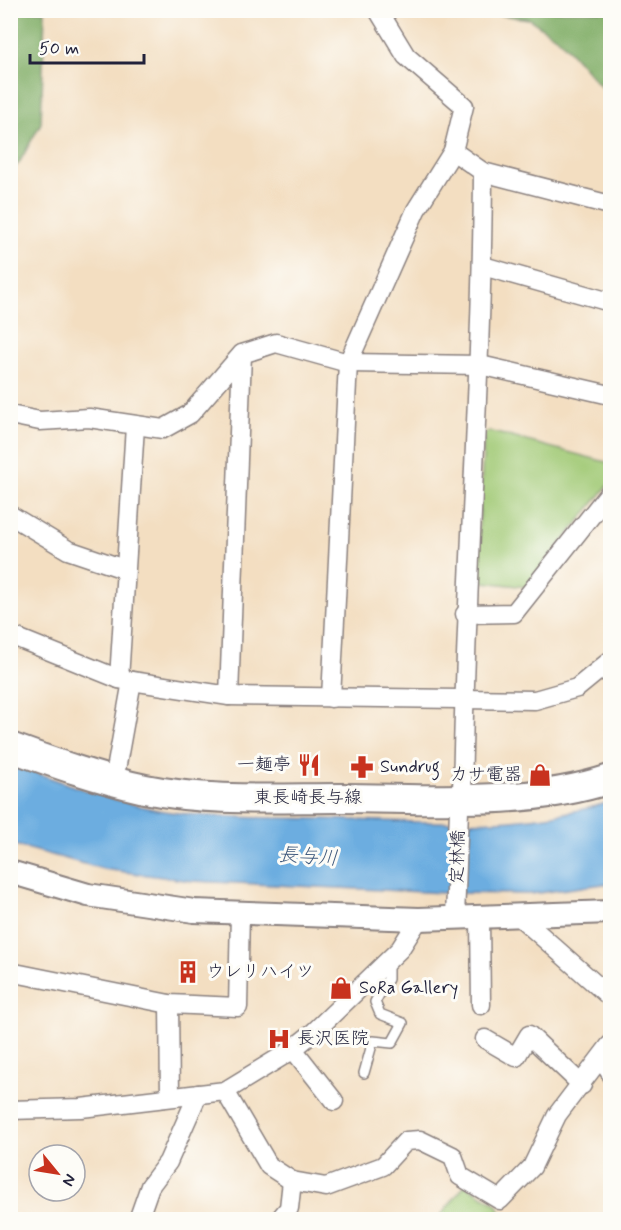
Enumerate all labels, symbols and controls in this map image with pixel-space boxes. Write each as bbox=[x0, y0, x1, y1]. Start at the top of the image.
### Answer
scale bar bbox=[30, 27, 144, 65]
text: 50 m bbox=[39, 37, 79, 61]
restaurant icon: 一麺亭 bbox=[296, 752, 322, 778]
place label: 一麺亭 bbox=[237, 753, 291, 777]
pharmacy icon: Sundrug bbox=[349, 754, 375, 780]
place label: Sundrug bbox=[380, 755, 440, 781]
shop icon: カサ電器 bbox=[527, 762, 553, 788]
place label: カサ電器 bbox=[450, 763, 522, 787]
street label: 東長崎長与線 bbox=[254, 786, 362, 810]
street label: 定林橋 bbox=[446, 830, 470, 884]
water label: 長与川 bbox=[277, 841, 339, 873]
building icon: ウレリハイツ bbox=[175, 959, 201, 985]
place label: ウレリハイツ bbox=[206, 960, 314, 984]
shop icon: SoRa Gallery bbox=[328, 975, 354, 1001]
place label: SoRa Gallery bbox=[359, 976, 458, 1000]
hospital icon: 長沢医院 bbox=[266, 1026, 292, 1052]
place label: 長沢医院 bbox=[297, 1027, 369, 1051]
north arrow bbox=[27, 1143, 87, 1203]
text: N bbox=[57, 1170, 80, 1190]

